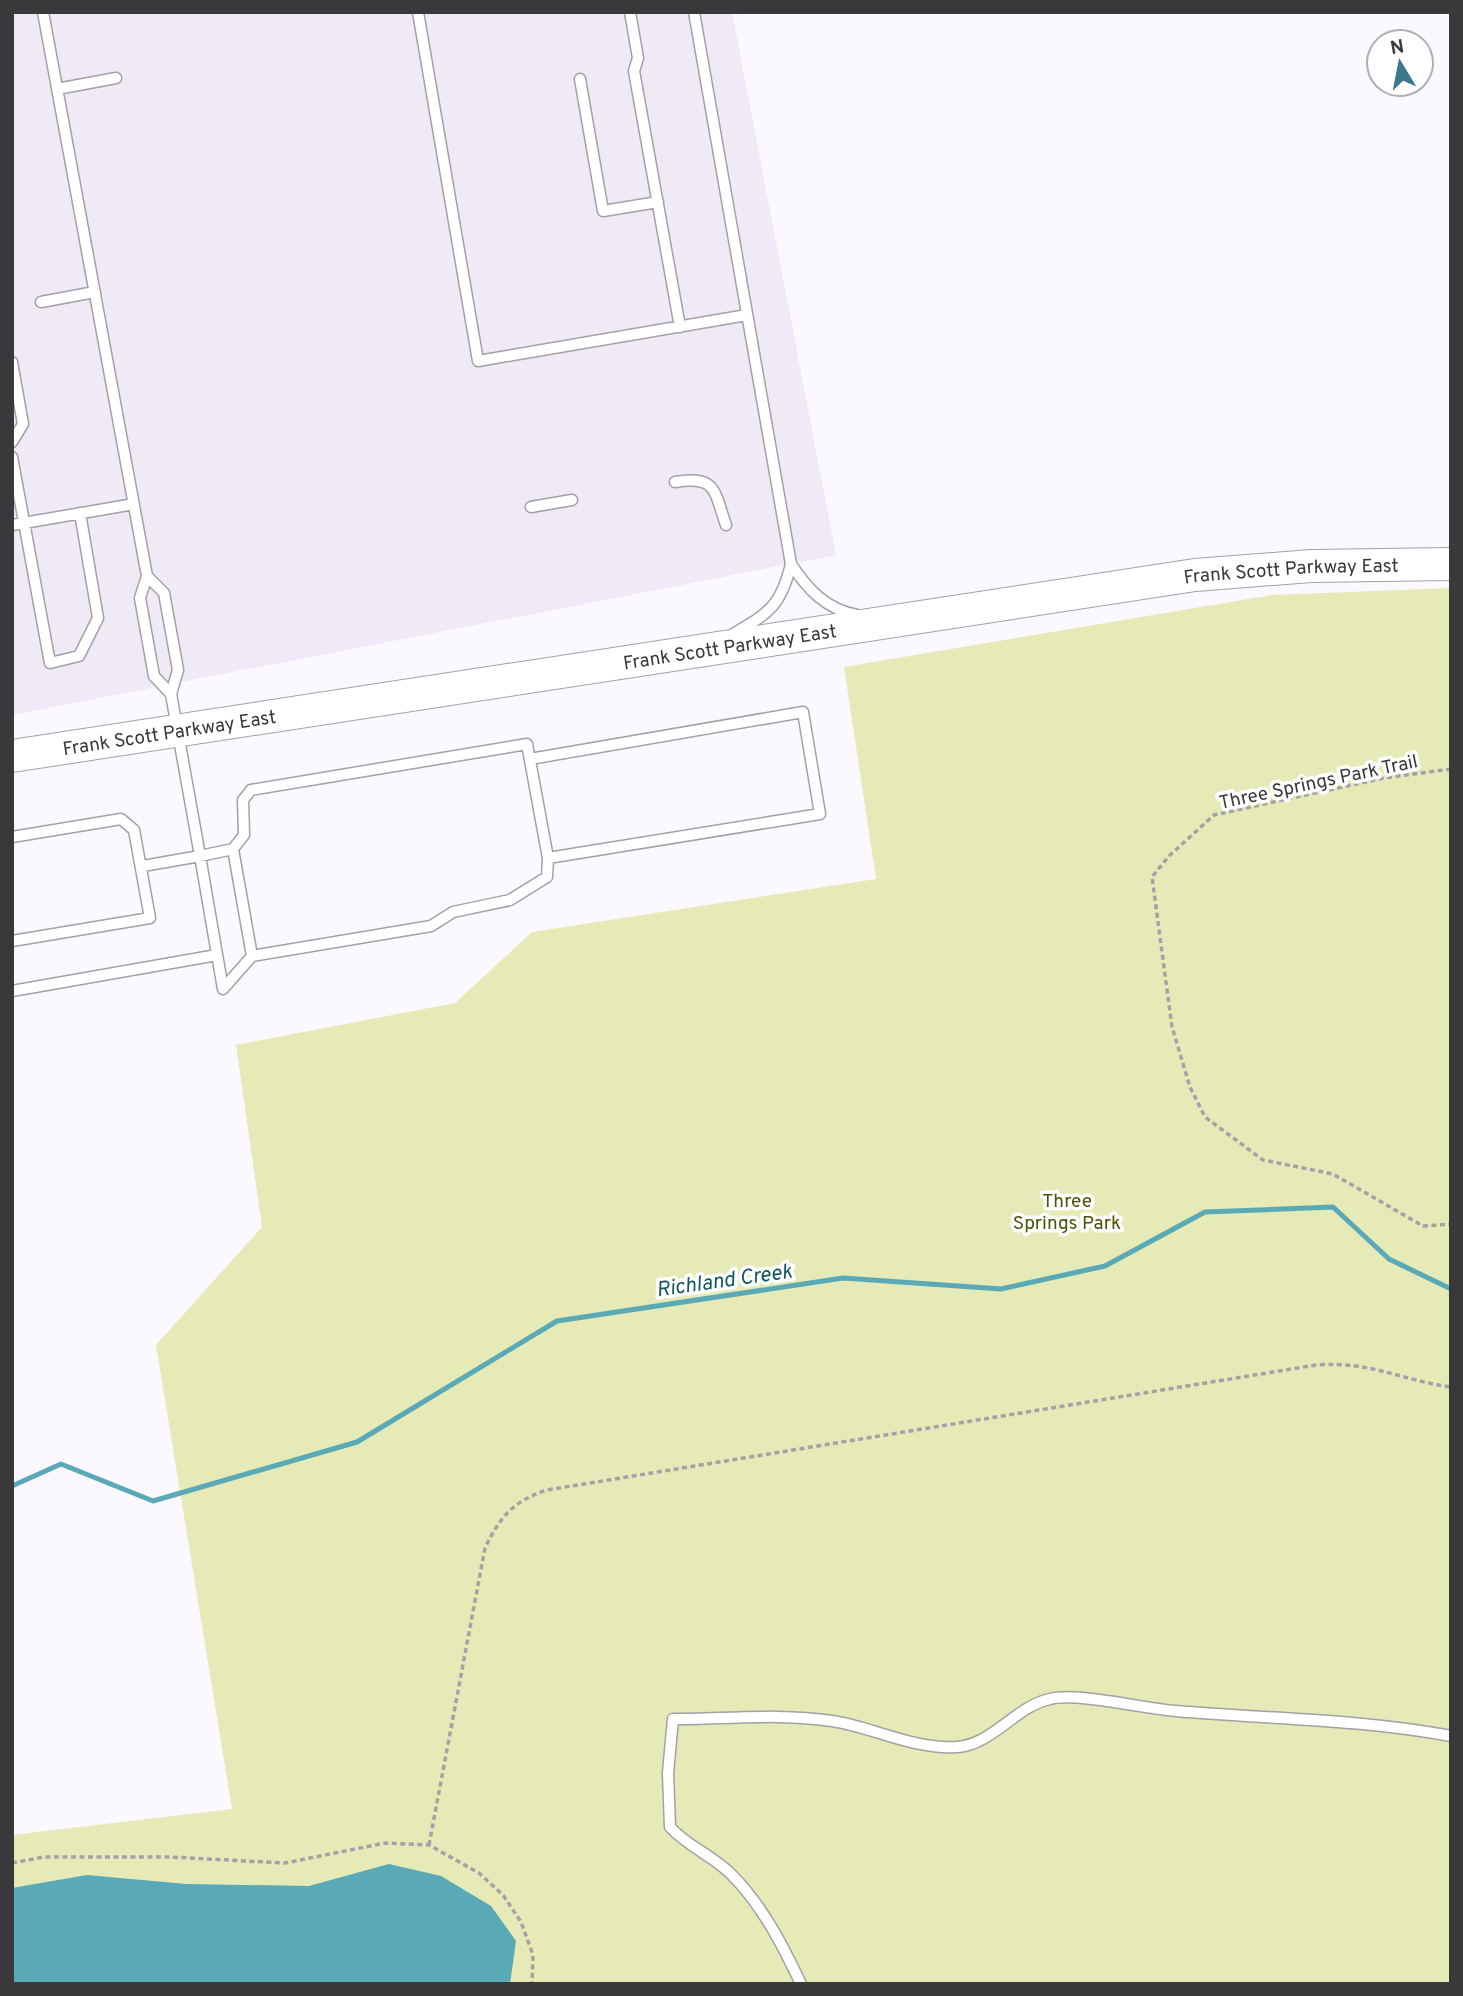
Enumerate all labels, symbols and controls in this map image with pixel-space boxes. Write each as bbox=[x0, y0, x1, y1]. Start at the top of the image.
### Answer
north arrow bbox=[1365, 28, 1435, 98]
text: N bbox=[1389, 35, 1406, 61]
street label: Frank Scott Parkway East bbox=[1182, 555, 1399, 591]
street label: Frank Scott Parkway East bbox=[622, 620, 838, 676]
street label: Frank Scott Parkway East bbox=[61, 706, 278, 762]
street label: Three Springs Park Trail bbox=[1217, 750, 1420, 816]
park label: Three Springs Park bbox=[1013, 1190, 1121, 1236]
water label: Richland Creek bbox=[655, 1259, 794, 1304]

